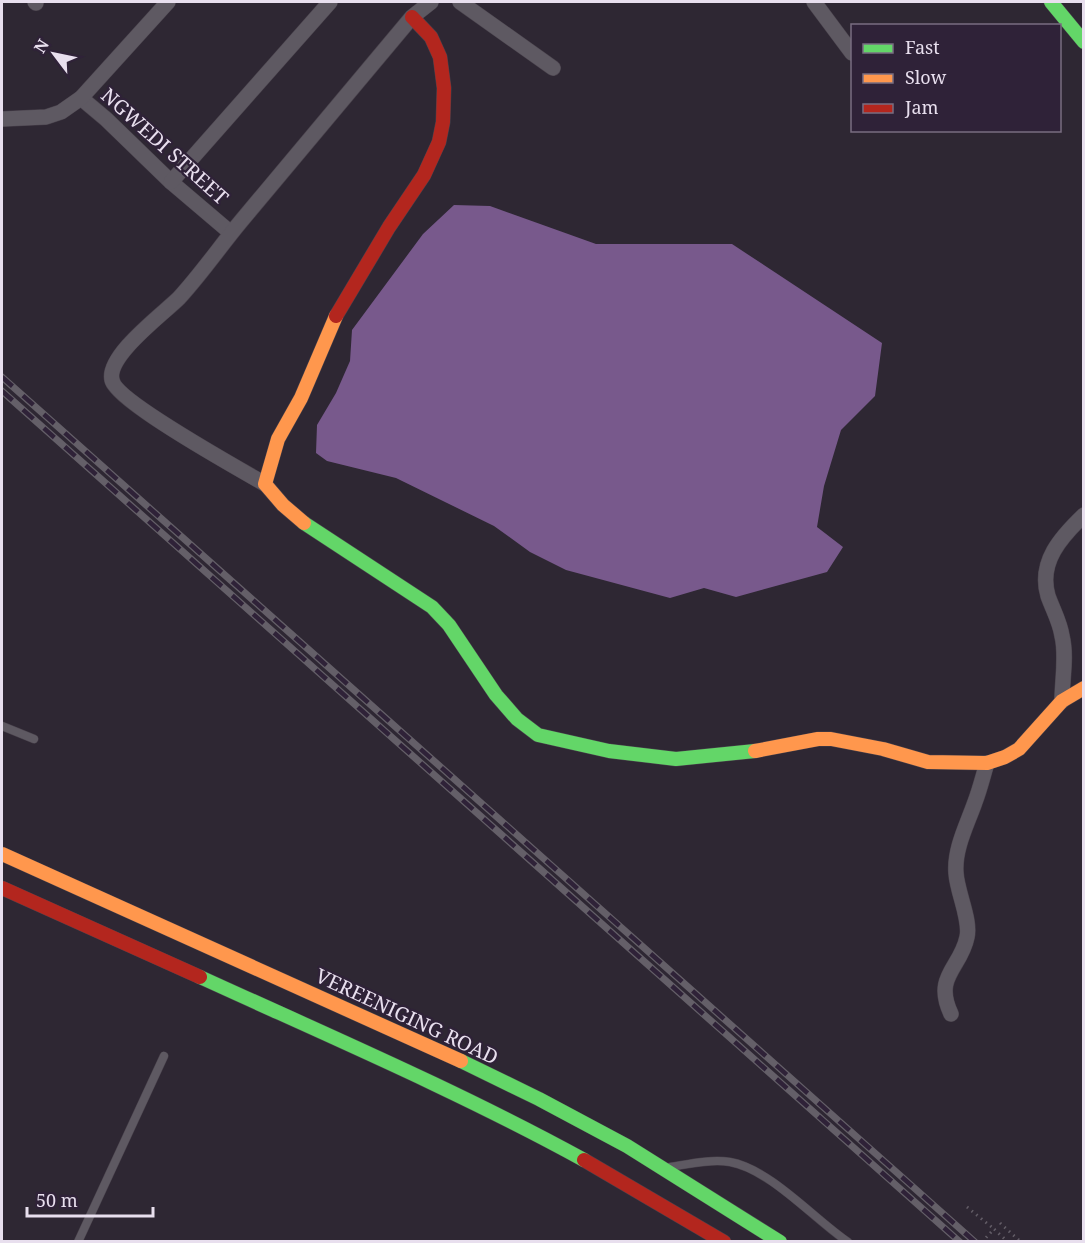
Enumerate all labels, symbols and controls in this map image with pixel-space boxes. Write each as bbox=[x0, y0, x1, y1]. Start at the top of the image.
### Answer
north arrow bbox=[24, 24, 84, 84]
legend bbox=[851, 24, 1061, 132]
text: N bbox=[29, 35, 54, 57]
text: Fast bbox=[905, 35, 940, 59]
text: Slow bbox=[905, 65, 947, 89]
street label: NGWEDI STREET bbox=[96, 82, 234, 210]
text: Jam bbox=[904, 95, 939, 119]
street label: VEREENIGING ROAD bbox=[311, 962, 503, 1070]
scale bar bbox=[27, 1180, 153, 1218]
text: 50 m bbox=[36, 1188, 78, 1212]

